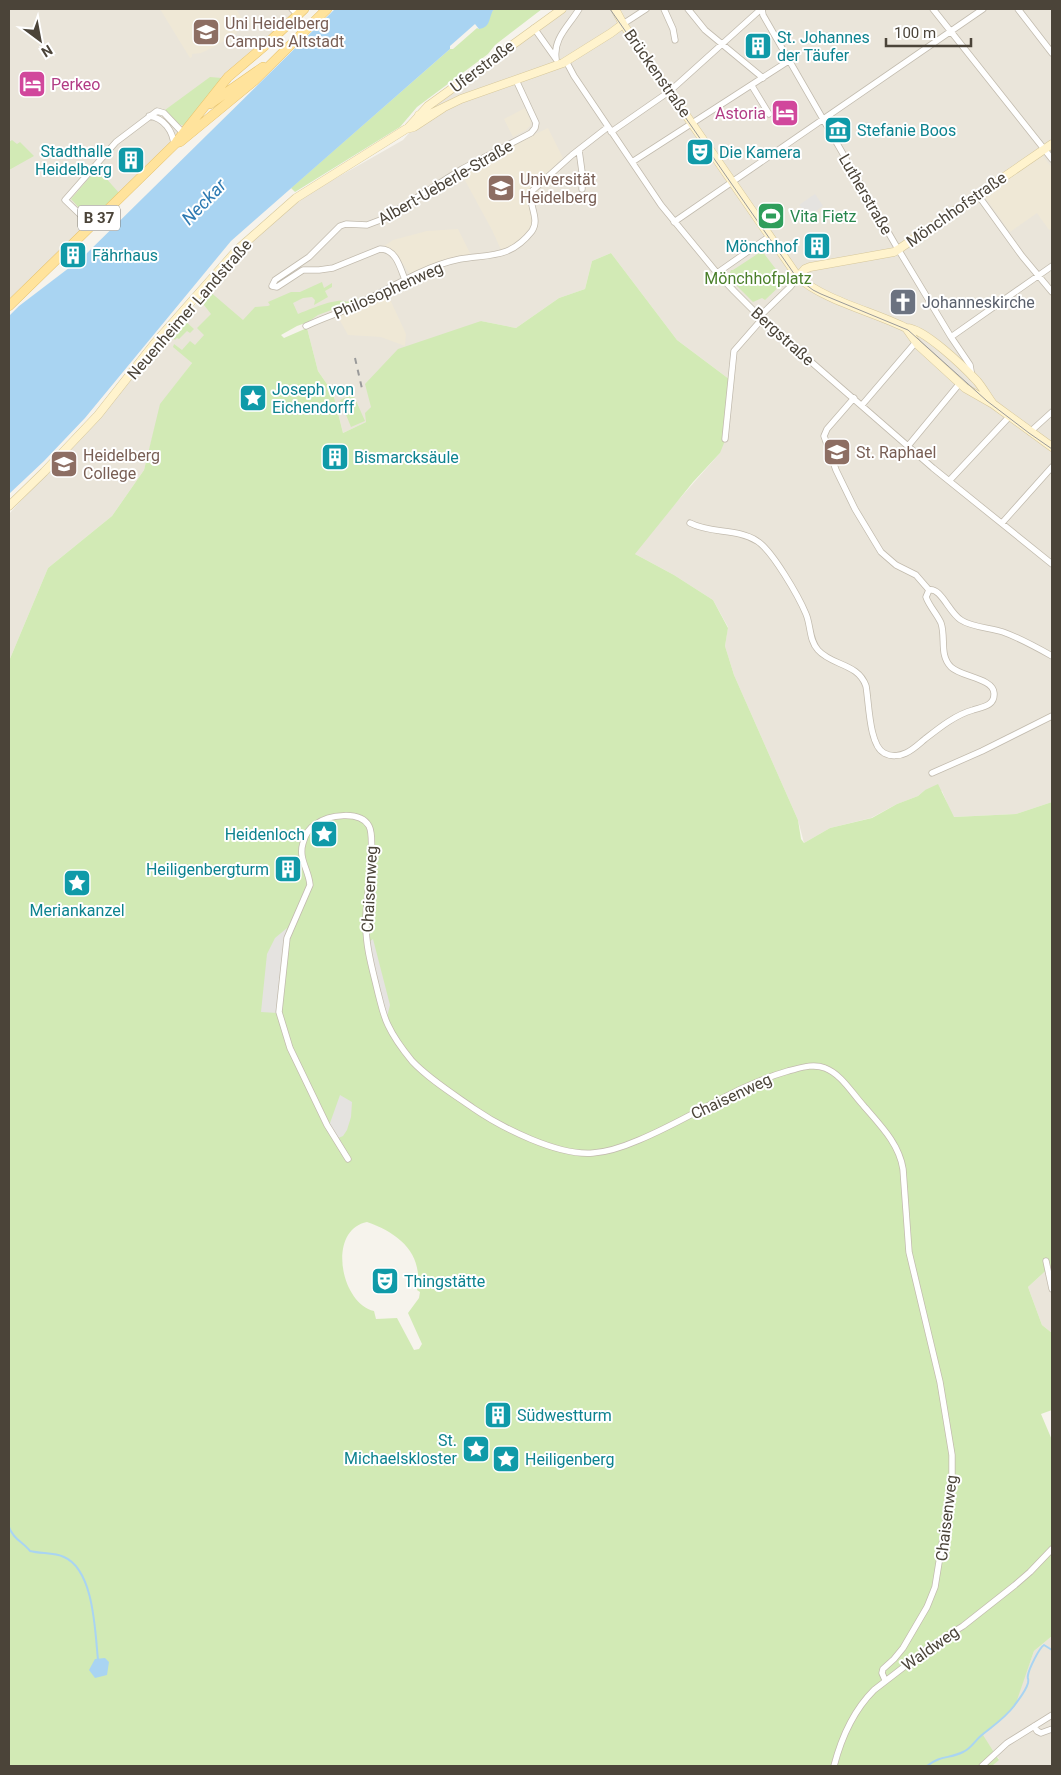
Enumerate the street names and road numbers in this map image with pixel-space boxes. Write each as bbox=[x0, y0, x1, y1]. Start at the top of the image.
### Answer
street label: Brückenstraße bbox=[620, 26, 695, 121]
street label: Uferstraße bbox=[447, 36, 518, 97]
street label: Albert-Ueberle-Straße bbox=[375, 136, 516, 229]
street label: Lutherstraße bbox=[835, 150, 896, 238]
street label: Mönchhofstraße bbox=[903, 168, 1010, 251]
road number: B 37 bbox=[78, 206, 120, 230]
street label: Neuenheimer Landstraße bbox=[123, 235, 255, 383]
street label: Philosophenweg bbox=[331, 258, 446, 323]
street label: Bergstraße bbox=[747, 303, 818, 370]
street label: Chaisenweg bbox=[358, 845, 381, 933]
street label: Chaisenweg bbox=[688, 1069, 775, 1123]
street label: Chaisenweg bbox=[932, 1474, 961, 1562]
street label: Waldweg bbox=[898, 1622, 962, 1675]

